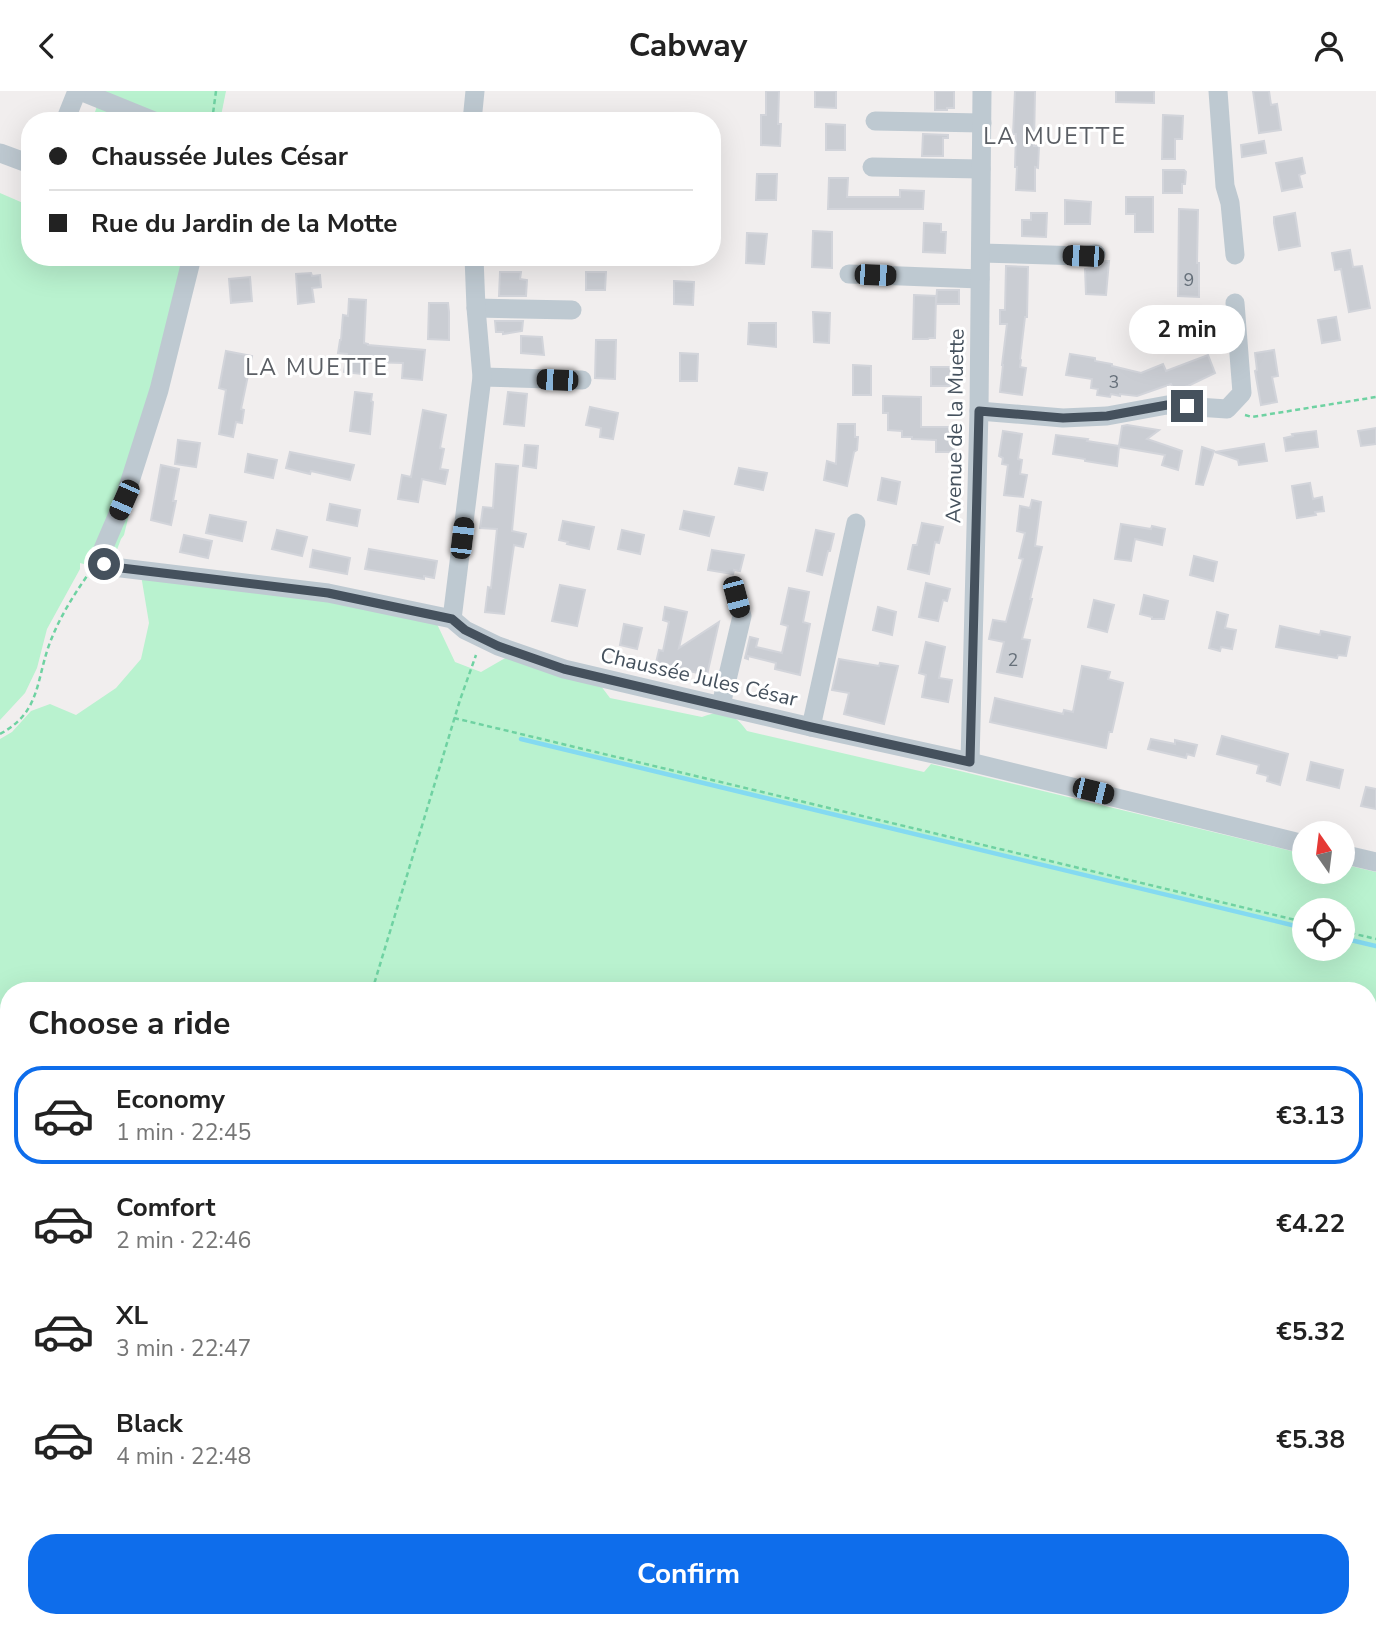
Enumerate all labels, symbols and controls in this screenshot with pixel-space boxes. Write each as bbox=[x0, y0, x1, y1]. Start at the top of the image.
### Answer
text: Cabway bbox=[629, 24, 747, 67]
icon: back bbox=[28, 27, 66, 65]
icon: person bbox=[1310, 27, 1348, 65]
district label: LA MUETTE bbox=[983, 121, 1127, 152]
text: Chaussée Jules César bbox=[91, 139, 348, 174]
text: Rue du Jardin de la Motte bbox=[91, 206, 397, 241]
car bbox=[1062, 245, 1105, 267]
car bbox=[854, 264, 897, 286]
house number: 9 bbox=[1184, 268, 1194, 292]
callout: 2 min bbox=[1129, 305, 1245, 353]
text: 2 min bbox=[1157, 314, 1217, 345]
street label: Avenue de la Muette bbox=[939, 328, 971, 524]
district label: LA MUETTE bbox=[245, 352, 389, 383]
car bbox=[536, 369, 579, 391]
house number: 3 bbox=[1109, 370, 1119, 394]
route end bbox=[1171, 390, 1203, 422]
car bbox=[106, 477, 143, 523]
car bbox=[450, 516, 475, 560]
route start bbox=[88, 548, 120, 580]
car bbox=[721, 574, 752, 620]
street label: Chaussée Jules César bbox=[598, 641, 801, 713]
house number: 2 bbox=[1008, 648, 1018, 672]
car bbox=[1071, 776, 1116, 806]
north arrow bbox=[1292, 821, 1354, 884]
map controls bbox=[1292, 821, 1355, 961]
button: locate bbox=[1292, 898, 1355, 961]
text: Choose a ride bbox=[28, 1002, 230, 1045]
text: Economy bbox=[116, 1082, 225, 1117]
icon: car bbox=[32, 1084, 95, 1147]
text: €3.13 bbox=[1276, 1098, 1345, 1133]
text: 1 min · 22:45 bbox=[116, 1117, 251, 1148]
text: Comfort bbox=[116, 1190, 216, 1225]
icon: car bbox=[32, 1192, 95, 1255]
text: €4.22 bbox=[1276, 1206, 1345, 1241]
text: 2 min · 22:46 bbox=[116, 1225, 251, 1256]
text: XL bbox=[116, 1298, 148, 1333]
icon: car bbox=[32, 1300, 95, 1363]
text: €5.32 bbox=[1276, 1314, 1345, 1349]
text: 3 min · 22:47 bbox=[116, 1333, 251, 1364]
text: Black bbox=[116, 1406, 183, 1441]
icon: car bbox=[32, 1408, 95, 1471]
text: €5.38 bbox=[1276, 1422, 1345, 1457]
text: 4 min · 22:48 bbox=[116, 1441, 251, 1472]
button: Confirm bbox=[28, 1534, 1349, 1614]

